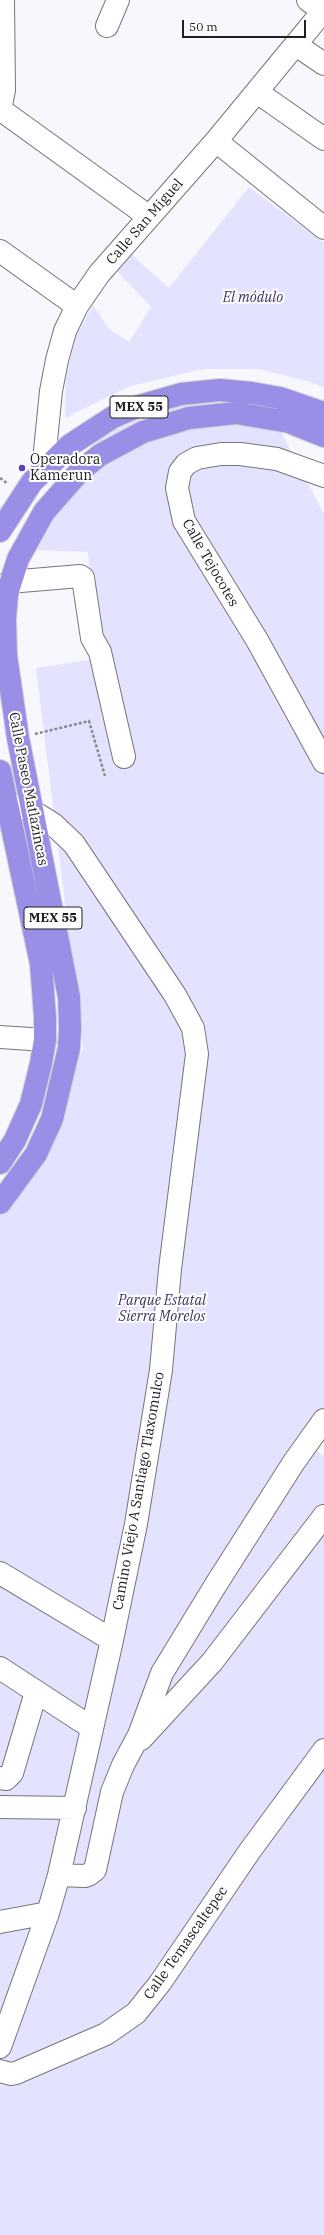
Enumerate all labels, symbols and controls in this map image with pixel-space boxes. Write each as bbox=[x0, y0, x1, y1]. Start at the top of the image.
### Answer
scale bar bbox=[184, 12, 308, 38]
text: 50 m bbox=[189, 19, 218, 34]
street label: Calle San Miguel bbox=[103, 176, 187, 268]
park label: El módulo bbox=[223, 290, 283, 306]
road number: MEX 55 bbox=[110, 396, 168, 418]
place label: Operadora Kamerun bbox=[30, 452, 100, 484]
marker: Operadora Kamerun bbox=[17, 463, 27, 473]
street label: Calle Tejocotes bbox=[178, 516, 242, 610]
street label: Calle Paseo Matlazincas bbox=[5, 711, 51, 867]
road number: MEX 55 bbox=[24, 907, 82, 929]
park label: Parque Estatal Sierra Morelos bbox=[118, 1293, 206, 1326]
street label: Camino Viejo A Santiago Tlaxomulco bbox=[110, 1371, 168, 1611]
street label: Calle Temascaltepec bbox=[141, 1883, 231, 2003]

